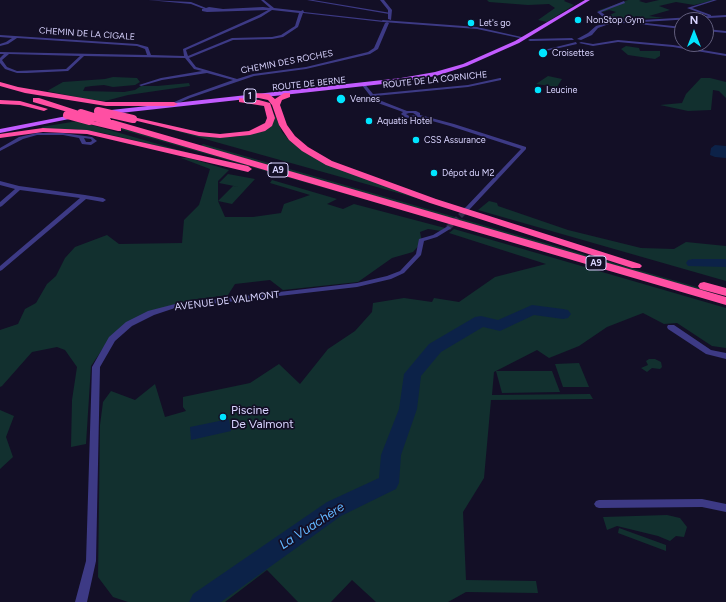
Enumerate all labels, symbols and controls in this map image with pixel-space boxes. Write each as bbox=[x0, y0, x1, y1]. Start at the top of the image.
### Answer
north arrow bbox=[674, 12, 714, 52]
text: N bbox=[690, 14, 698, 27]
marker: NonStop Gym bbox=[573, 15, 583, 25]
place label: NonStop Gym bbox=[586, 15, 644, 25]
marker: Let's go bbox=[466, 18, 476, 28]
place label: Let's go bbox=[479, 18, 511, 28]
street label: CHEMIN DE LA CIGALE bbox=[39, 25, 135, 43]
marker: Croisettes bbox=[537, 47, 549, 59]
street label: CHEMIN DES ROCHES bbox=[240, 48, 334, 76]
place label: Croisettes bbox=[552, 48, 594, 58]
street label: ROUTE DE LA CORNICHE bbox=[382, 69, 488, 91]
street label: ROUTE DE BERNE bbox=[272, 75, 346, 93]
marker: Leucine bbox=[533, 85, 543, 95]
place label: Leucine bbox=[546, 85, 578, 95]
road number: 1 bbox=[244, 89, 256, 103]
marker: Vennes bbox=[335, 93, 347, 105]
place label: Vennes bbox=[350, 94, 380, 104]
marker: Aquatis Hotel bbox=[364, 116, 374, 126]
place label: Aquatis Hotel bbox=[377, 116, 432, 126]
marker: CSS Assurance bbox=[411, 135, 421, 145]
place label: CSS Assurance bbox=[424, 135, 486, 145]
road number: A9 bbox=[268, 163, 288, 177]
marker: Dépot du M2 bbox=[429, 168, 439, 178]
place label: Dépot du M2 bbox=[442, 168, 494, 178]
road number: A9 bbox=[586, 256, 606, 270]
street label: AVENUE DE VALMONT bbox=[174, 289, 280, 313]
place label: Piscine De Valmont bbox=[231, 403, 294, 431]
marker: Piscine De Valmont bbox=[218, 412, 228, 422]
water label: La Vuachère bbox=[277, 499, 347, 553]

